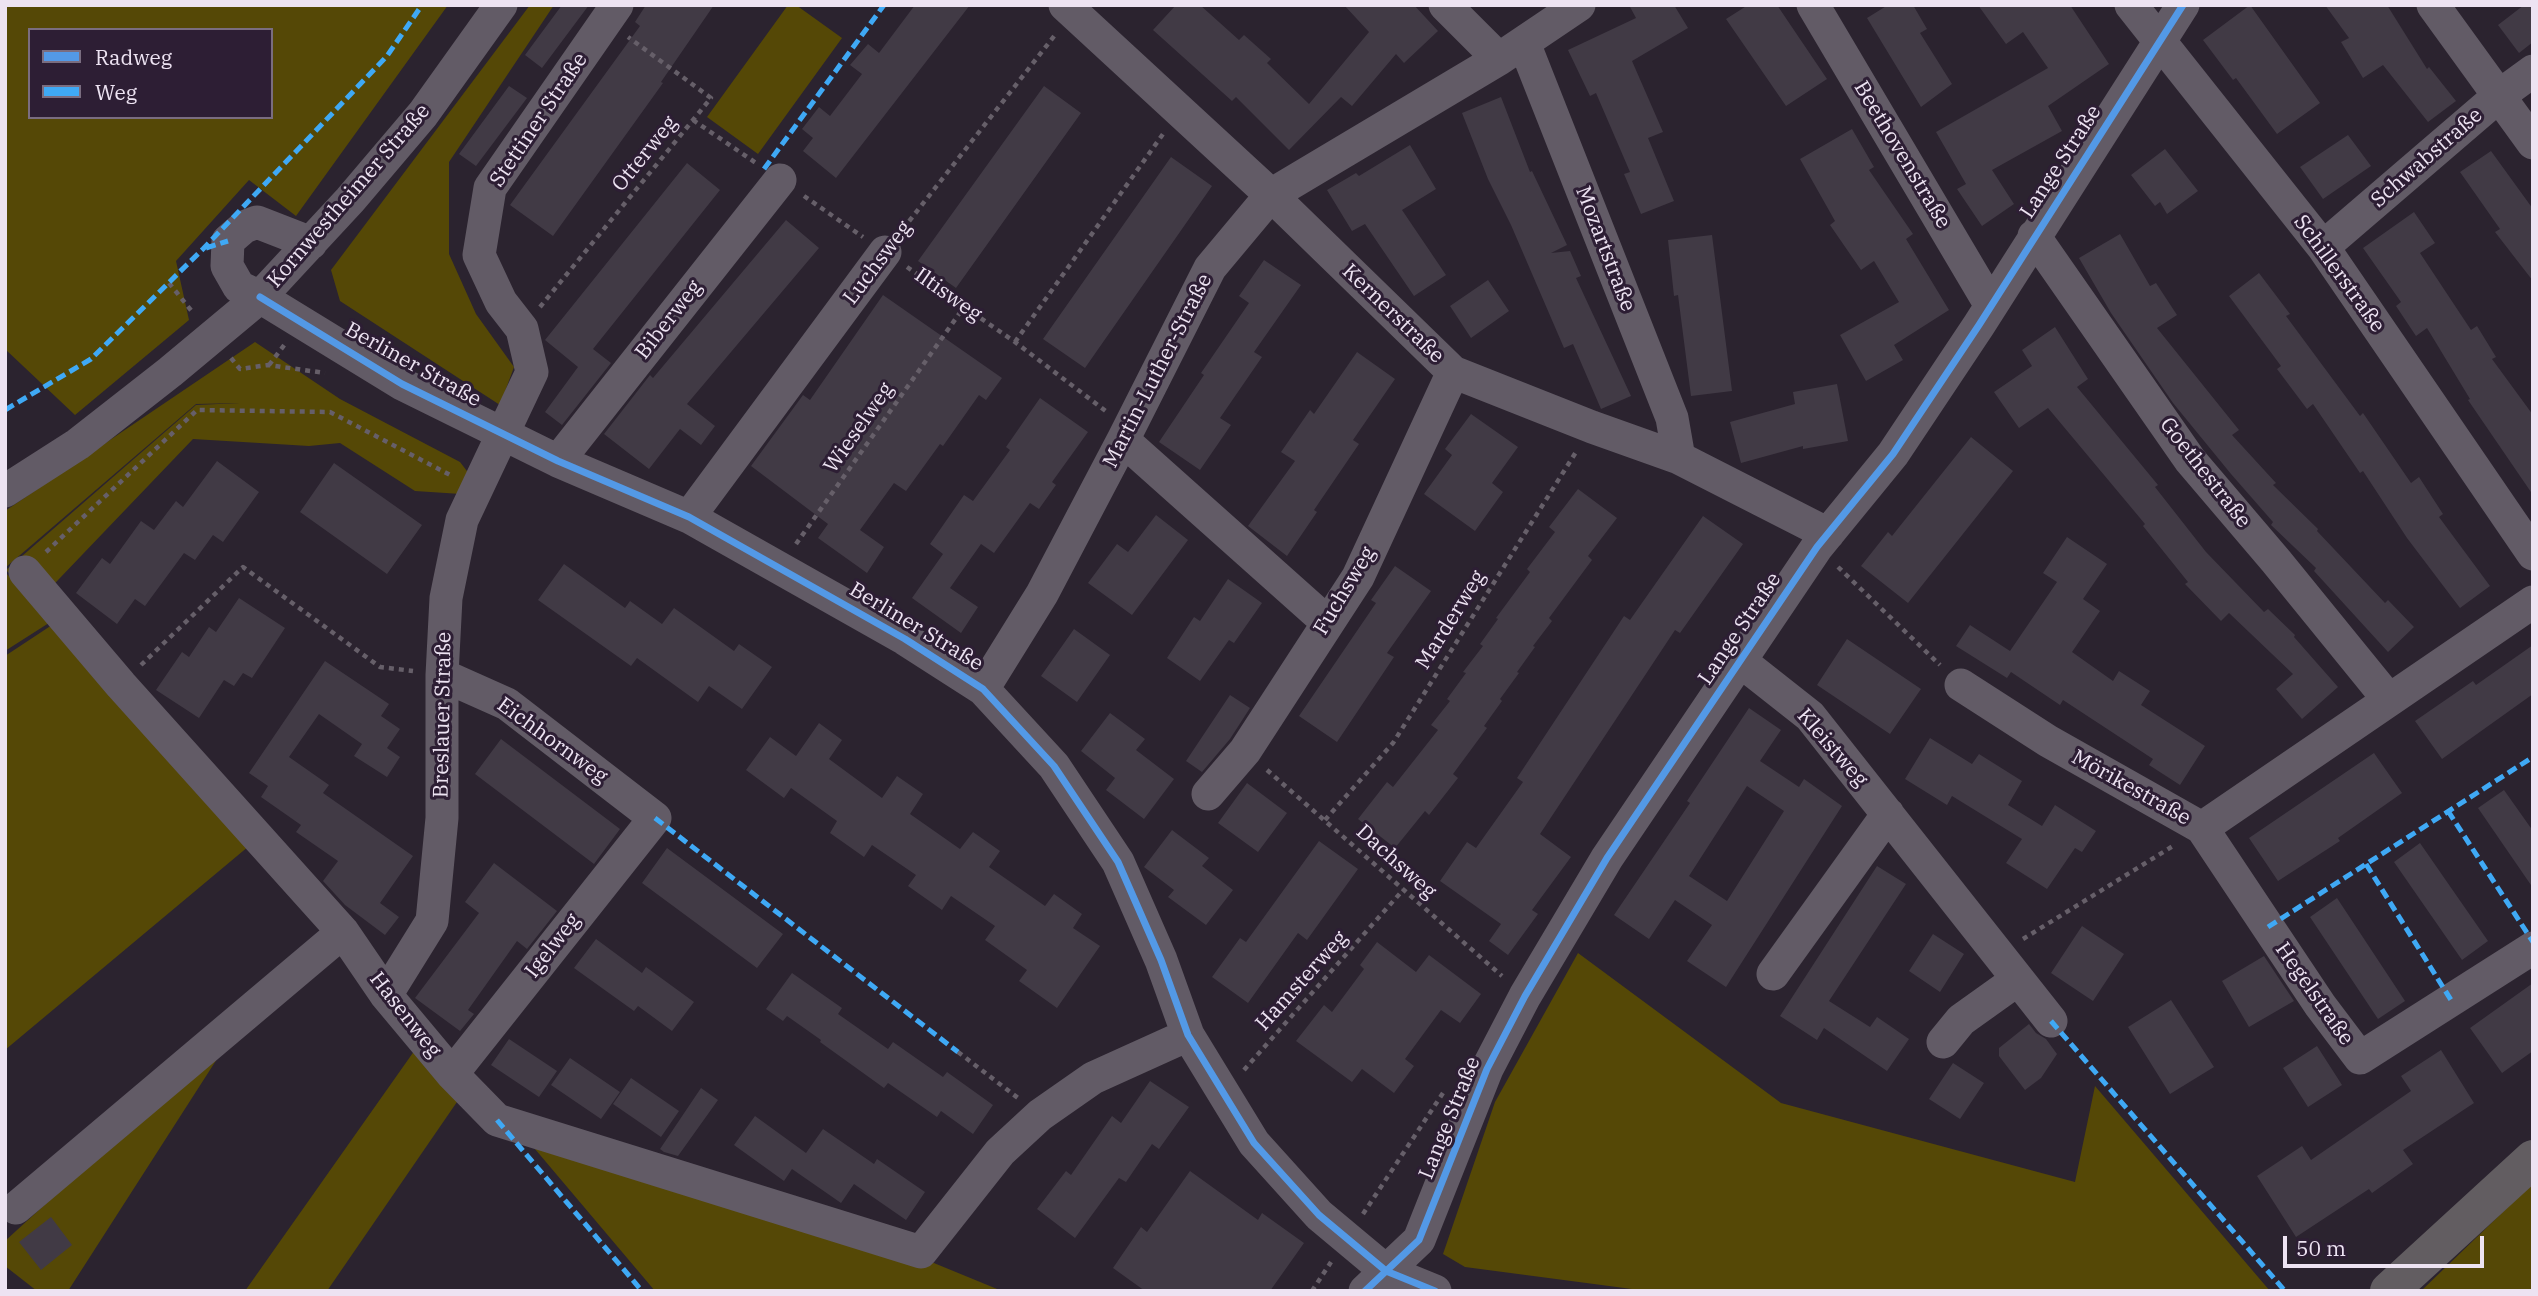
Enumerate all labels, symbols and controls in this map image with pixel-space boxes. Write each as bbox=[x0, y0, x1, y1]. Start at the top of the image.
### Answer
legend bbox=[28, 28, 273, 119]
text: Radweg bbox=[95, 43, 172, 71]
street label: Stettiner Straße bbox=[485, 48, 593, 192]
street label: Beethovenstraße bbox=[1848, 77, 1956, 233]
text: Weg bbox=[95, 78, 137, 106]
street label: Kornwestheimer Straße bbox=[262, 99, 436, 293]
street label: Lange Straße bbox=[2015, 101, 2107, 223]
street label: Schwabstraße bbox=[2366, 103, 2488, 213]
street label: Otterweg bbox=[607, 111, 683, 197]
street label: Mozartstraße bbox=[1570, 183, 1640, 315]
street label: Schillerstraße bbox=[2288, 210, 2390, 338]
street label: Luchsweg bbox=[838, 216, 918, 310]
street label: Kernerstraße bbox=[1337, 259, 1449, 369]
street label: Iltisweg bbox=[909, 263, 987, 327]
street label: Martin-Luther-Straße bbox=[1098, 270, 1218, 472]
street label: Biberweg bbox=[630, 275, 708, 365]
street label: Berliner Straße bbox=[341, 317, 485, 413]
street label: Wieselweg bbox=[819, 378, 899, 478]
street label: Goethestraße bbox=[2154, 413, 2256, 533]
street label: Fuchsweg bbox=[1309, 542, 1381, 640]
street label: Marderweg bbox=[1411, 566, 1491, 674]
street label: Lange Straße bbox=[1693, 568, 1787, 690]
street label: Berliner Straße bbox=[845, 577, 987, 677]
street label: Breslauer Straße bbox=[429, 632, 457, 798]
street label: Eichhornweg bbox=[492, 693, 612, 789]
street label: Kleistweg bbox=[1791, 704, 1873, 792]
street label: Mörikestraße bbox=[2067, 745, 2195, 831]
street label: Dachsweg bbox=[1351, 819, 1441, 905]
street label: Igelweg bbox=[520, 909, 586, 983]
street label: Hamsterweg bbox=[1251, 926, 1353, 1036]
street label: Hegelstraße bbox=[2269, 938, 2359, 1050]
street label: Hasenweg bbox=[364, 967, 446, 1063]
street label: Lange Straße bbox=[1414, 1053, 1486, 1183]
scale bar bbox=[2286, 1222, 2487, 1266]
text: 50 m bbox=[2296, 1234, 2346, 1262]

